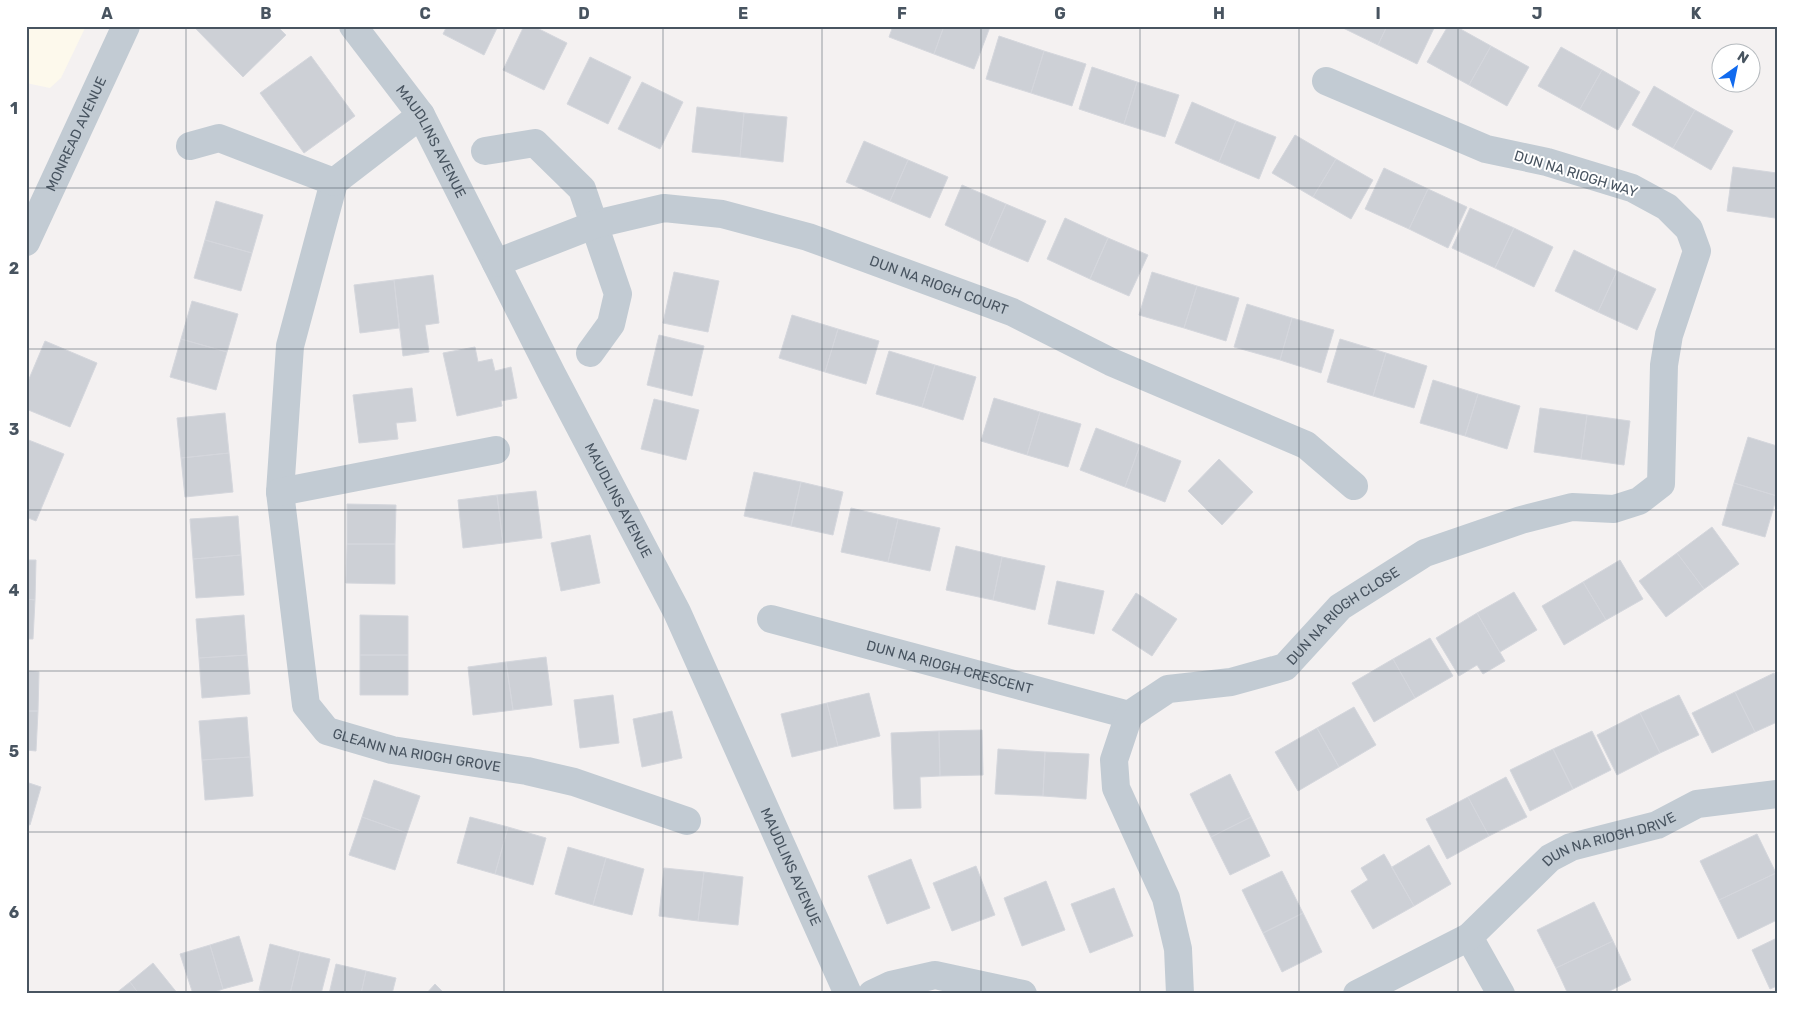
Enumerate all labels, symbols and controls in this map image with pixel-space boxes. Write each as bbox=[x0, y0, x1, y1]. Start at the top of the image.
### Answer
text: A bbox=[101, 4, 113, 23]
text: B bbox=[260, 4, 272, 23]
text: C bbox=[419, 4, 431, 23]
text: D bbox=[578, 4, 590, 23]
text: E bbox=[738, 4, 748, 23]
text: F bbox=[897, 4, 907, 23]
text: G bbox=[1054, 4, 1066, 23]
text: H bbox=[1213, 4, 1225, 23]
text: I bbox=[1375, 4, 1381, 23]
text: J bbox=[1532, 4, 1542, 23]
text: K bbox=[1691, 4, 1702, 23]
north arrow bbox=[1710, 42, 1760, 92]
text: N bbox=[1734, 48, 1752, 67]
street label: MONREAD AVENUE bbox=[42, 74, 110, 194]
street label: MAUDLINS AVENUE bbox=[393, 81, 470, 201]
text: 1 bbox=[10, 99, 18, 118]
street label: DUN NA RIOGH WAY bbox=[1512, 147, 1640, 201]
street label: DUN NA RIOGH COURT bbox=[867, 252, 1010, 318]
text: 2 bbox=[9, 259, 19, 278]
text: 3 bbox=[9, 420, 19, 439]
street label: MAUDLINS AVENUE bbox=[581, 440, 656, 561]
street label: DUN NA RIOGH CLOSE bbox=[1283, 563, 1402, 668]
text: 4 bbox=[9, 581, 20, 600]
street label: DUN NA RIOGH CRESCENT bbox=[865, 636, 1035, 697]
street label: GLEANN NA RIOGH GROVE bbox=[331, 725, 502, 775]
text: 5 bbox=[9, 742, 19, 761]
street label: MAUDLINS AVENUE bbox=[757, 805, 825, 928]
street label: DUN NA RIOGH DRIVE bbox=[1538, 808, 1679, 870]
text: 6 bbox=[9, 903, 19, 922]

